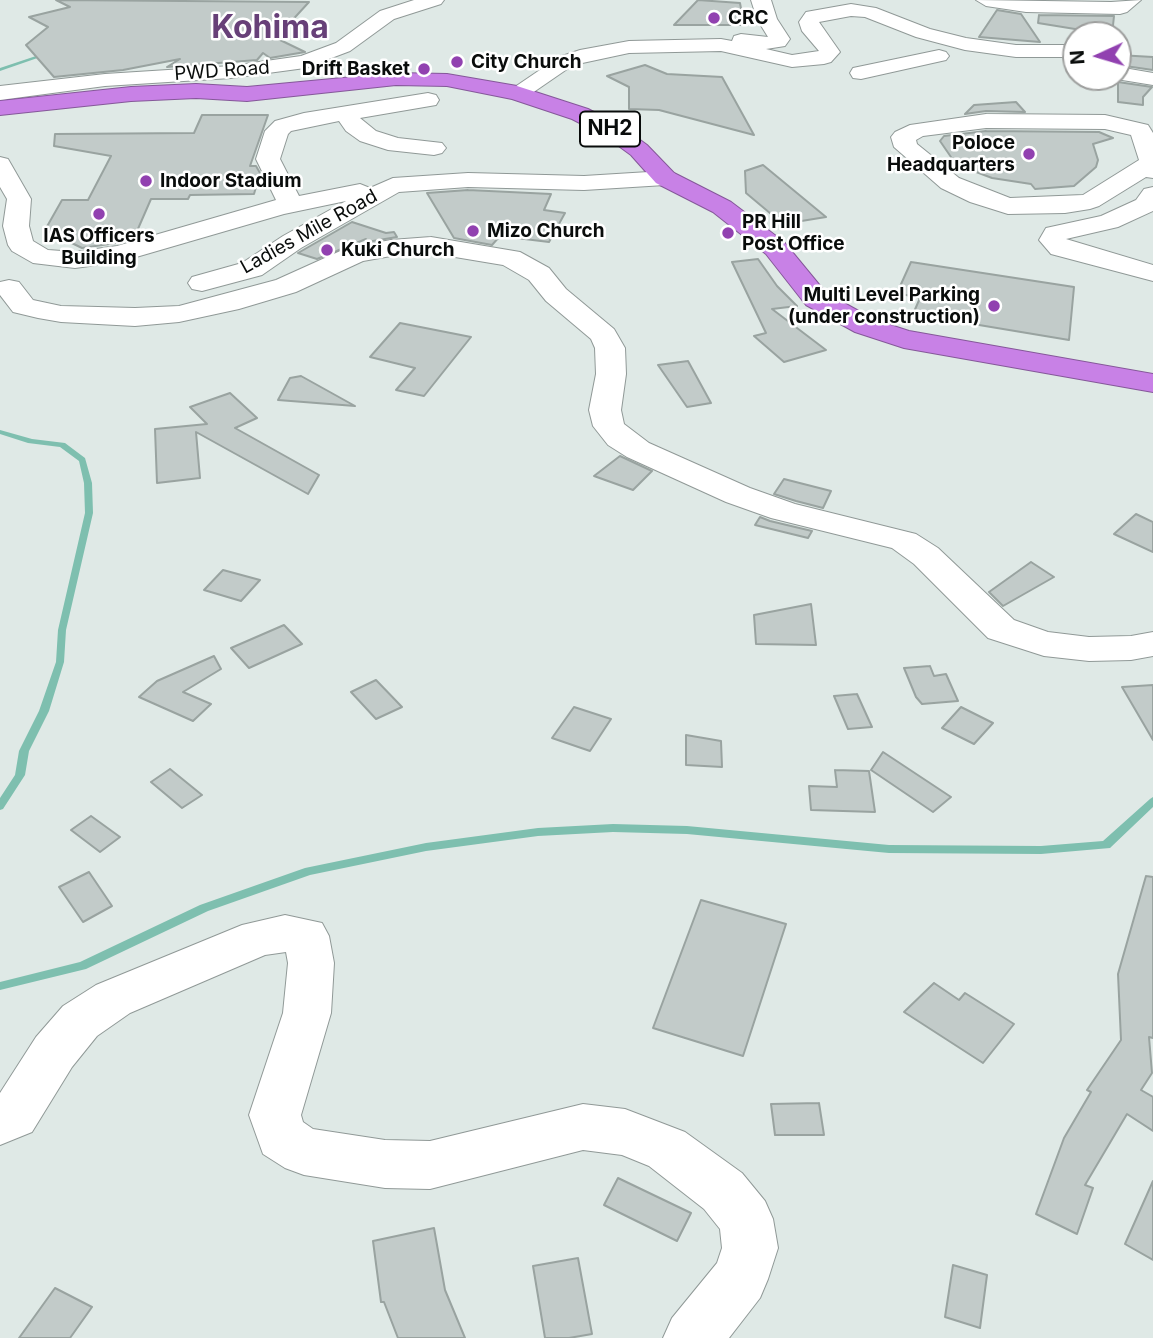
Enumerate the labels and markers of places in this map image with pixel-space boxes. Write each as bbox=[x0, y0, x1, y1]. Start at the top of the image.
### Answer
place label: CRC bbox=[728, 7, 769, 29]
marker: CRC bbox=[706, 10, 722, 26]
place label: City Church bbox=[471, 51, 582, 73]
marker: City Church bbox=[449, 54, 465, 70]
place label: Drift Basket bbox=[302, 58, 410, 80]
marker: Drift Basket bbox=[416, 61, 432, 77]
place label: Poloce Headquarters bbox=[887, 132, 1015, 176]
marker: Poloce Headquarters bbox=[1021, 146, 1037, 162]
place label: Indoor Stadium bbox=[160, 170, 301, 192]
marker: Indoor Stadium bbox=[138, 173, 154, 189]
marker: IAS Officers Building bbox=[91, 206, 107, 222]
place label: PR Hill Post Office bbox=[742, 211, 845, 255]
place label: Mizo Church bbox=[487, 220, 604, 242]
marker: Mizo Church bbox=[465, 223, 481, 239]
place label: IAS Officers Building bbox=[43, 225, 155, 269]
marker: PR Hill Post Office bbox=[720, 225, 736, 241]
place label: Kuki Church bbox=[341, 239, 455, 261]
marker: Kuki Church bbox=[319, 242, 335, 258]
place label: Multi Level Parking (under construction) bbox=[788, 284, 980, 328]
marker: Multi Level Parking (under construction) bbox=[986, 298, 1002, 314]

